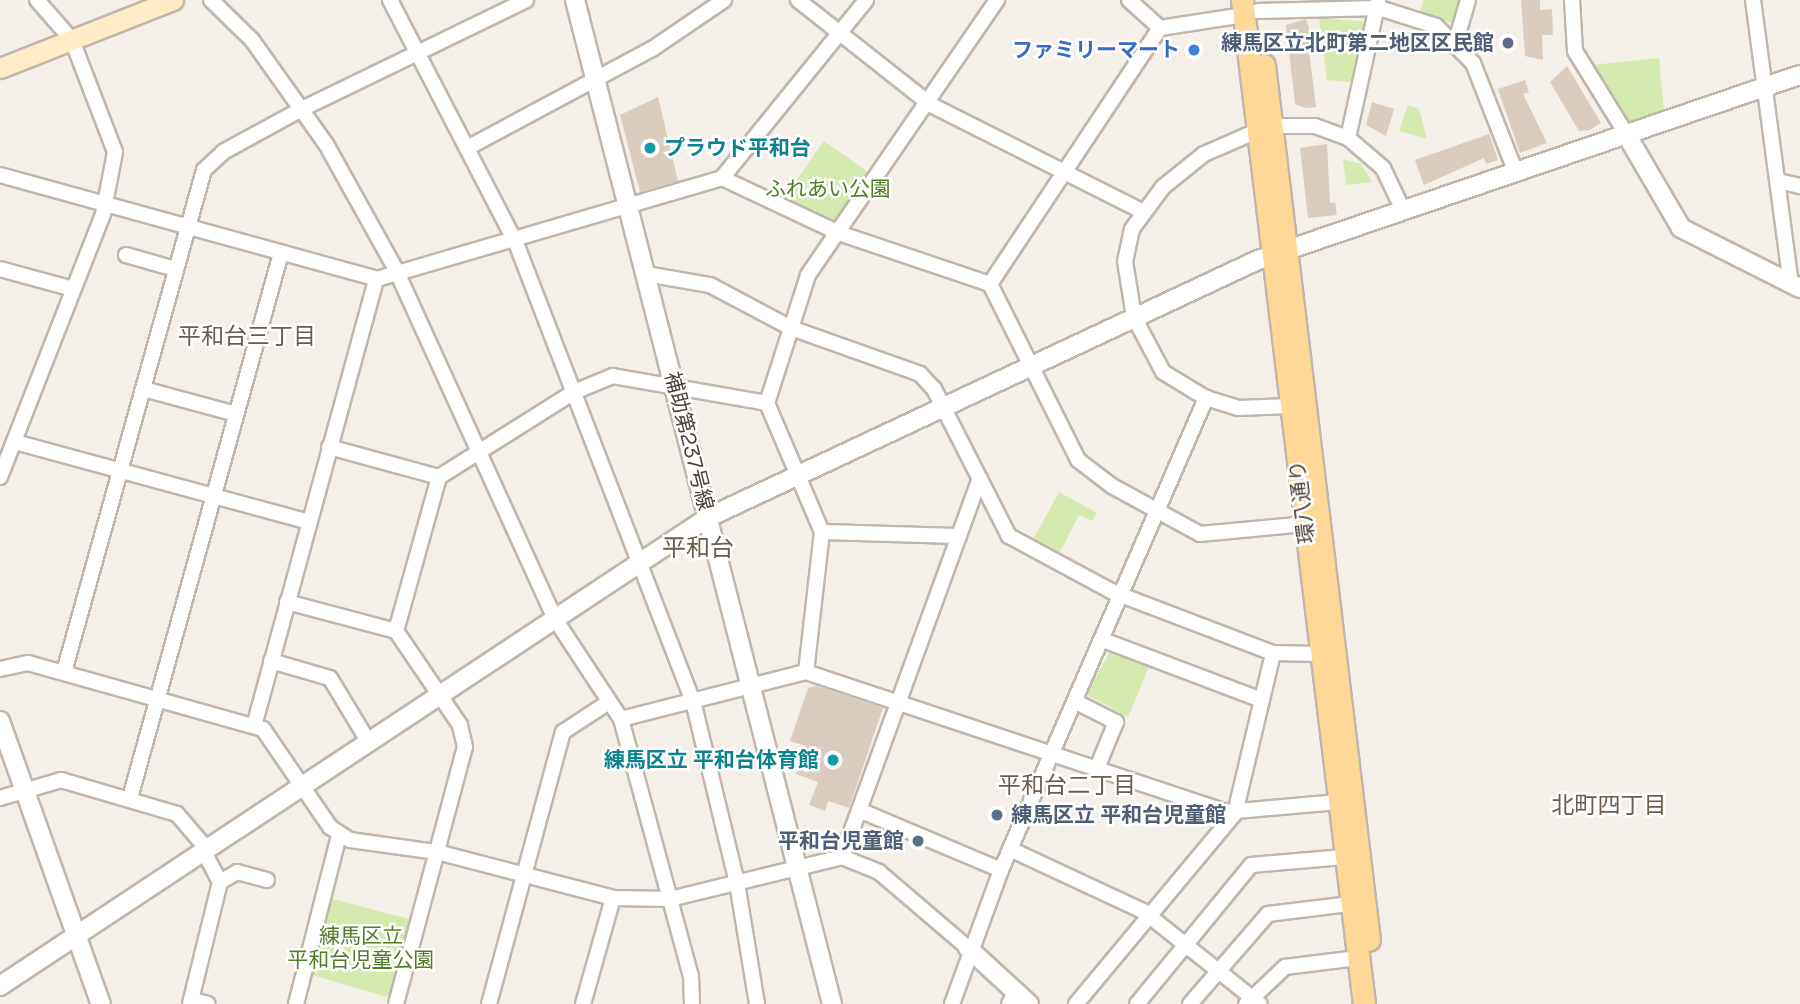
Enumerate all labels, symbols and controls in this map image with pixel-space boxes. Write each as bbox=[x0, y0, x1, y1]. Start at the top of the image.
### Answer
place label: 練馬区立北町第二地区区民館 bbox=[1221, 30, 1494, 56]
marker: 練馬区立北町第二地区区民館 bbox=[1500, 35, 1516, 51]
place label: ファミリーマート bbox=[1012, 37, 1180, 63]
marker: ファミリーマート bbox=[1186, 42, 1202, 58]
place label: プラウド平和台 bbox=[664, 135, 811, 161]
marker: プラウド平和台 bbox=[642, 140, 658, 156]
park label: ふれあい公園 bbox=[765, 176, 891, 202]
district label: 平和台三丁目 bbox=[178, 322, 316, 350]
street label: 補助第237号線 bbox=[660, 369, 718, 513]
street label: 環八通り bbox=[1284, 459, 1320, 545]
district label: 平和台 bbox=[662, 534, 734, 562]
place label: 練馬区立 平和台体育館 bbox=[604, 747, 819, 773]
marker: 練馬区立 平和台体育館 bbox=[825, 752, 841, 768]
district label: 平和台二丁目 bbox=[998, 771, 1136, 799]
district label: 北町四丁目 bbox=[1552, 791, 1666, 819]
place label: 練馬区立 平和台児童館 bbox=[1011, 802, 1226, 828]
marker: 練馬区立 平和台児童館 bbox=[989, 807, 1005, 823]
place label: 平和台児童館 bbox=[778, 828, 904, 854]
marker: 平和台児童館 bbox=[910, 833, 926, 849]
park label: 練馬区立 平和台児童公園 bbox=[288, 923, 434, 973]

